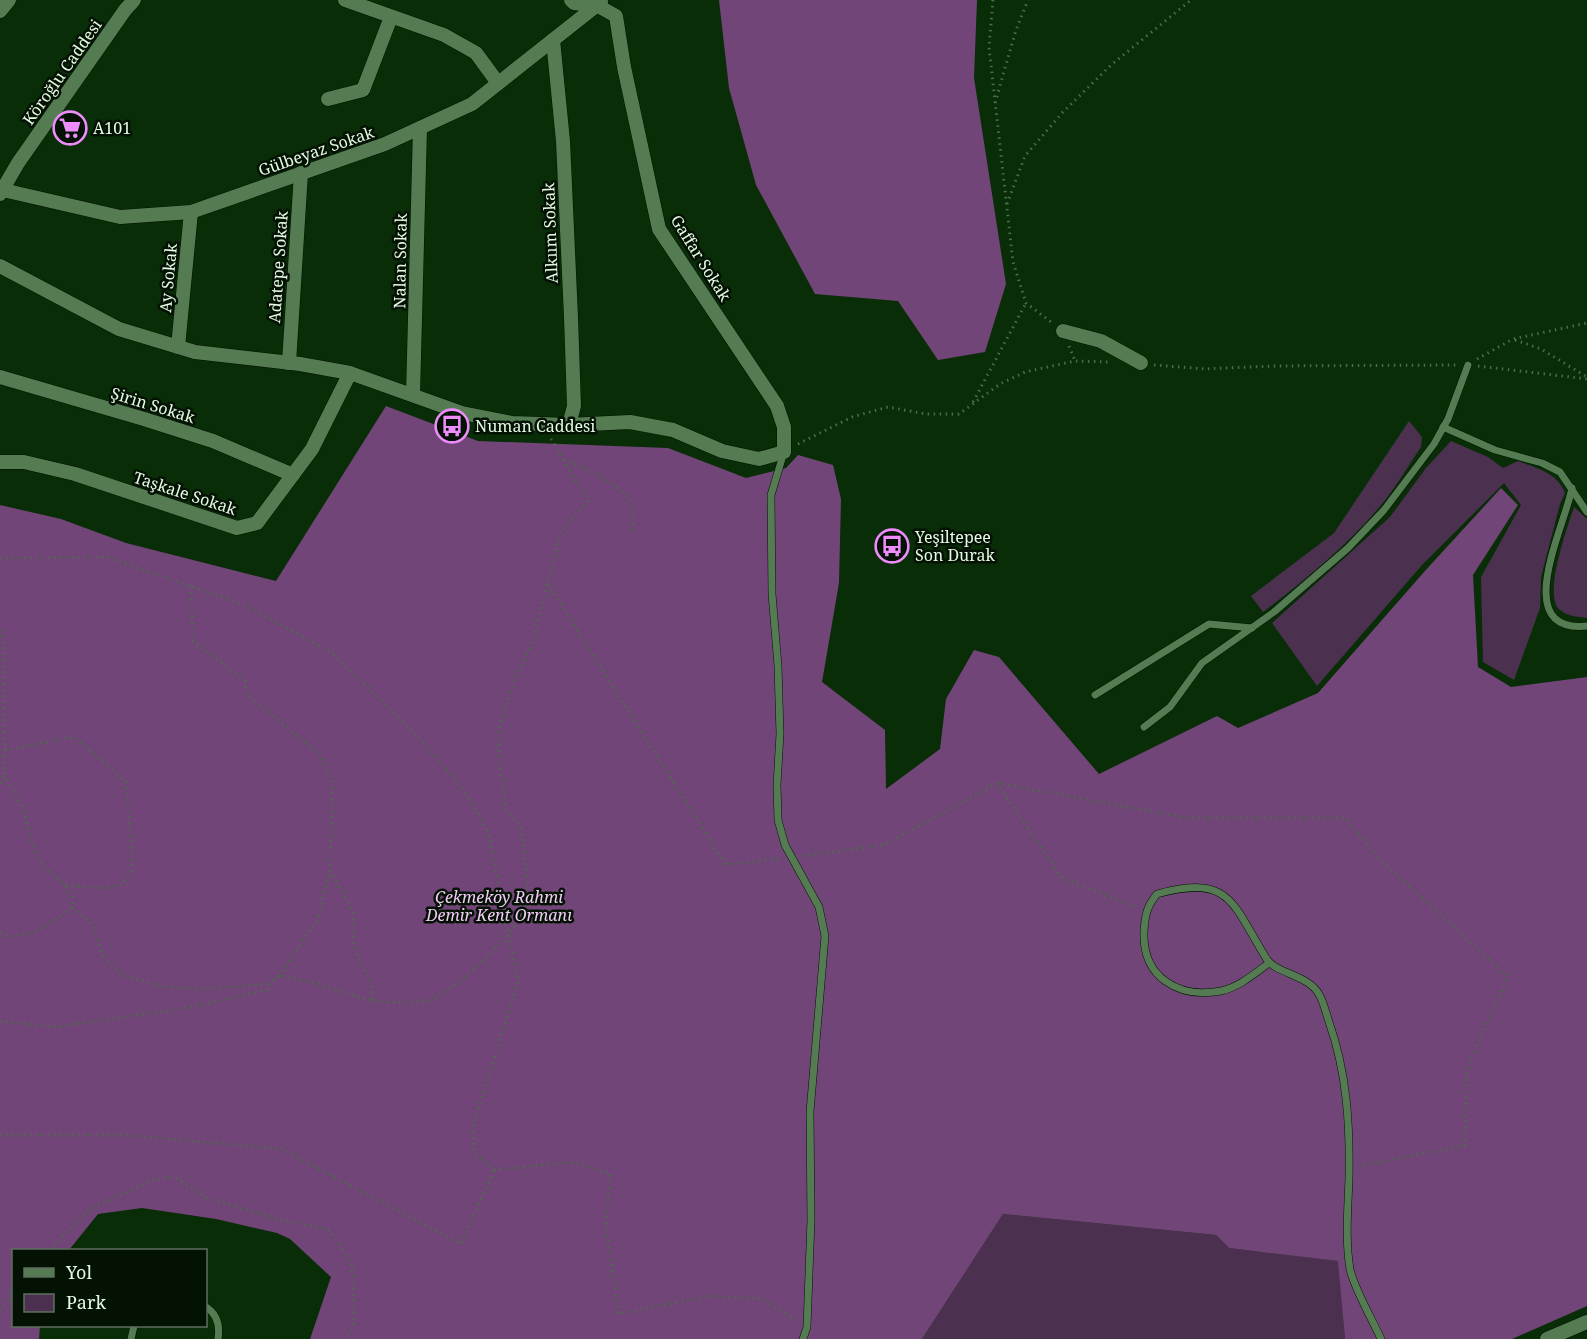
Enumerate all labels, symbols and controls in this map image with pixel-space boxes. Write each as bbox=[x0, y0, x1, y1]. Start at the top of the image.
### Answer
street label: Köroğlu Caddesi bbox=[17, 15, 107, 129]
supermarket icon: A101 bbox=[52, 110, 88, 146]
place label: A101 bbox=[93, 117, 131, 139]
street label: Gülbeyaz Sokak bbox=[255, 121, 377, 181]
street label: Alkıım Sokak bbox=[537, 182, 563, 284]
street label: Adatepe Sokak bbox=[263, 210, 293, 324]
street label: Gaffar Sokak bbox=[666, 211, 737, 306]
street label: Nalan Sokak bbox=[388, 213, 412, 309]
street label: Ay Sokak bbox=[154, 242, 182, 314]
street label: Şirin Sokak bbox=[108, 382, 198, 428]
bus stop icon: Numan Caddesi bbox=[434, 408, 470, 444]
place label: Numan Caddesi bbox=[475, 415, 595, 437]
street label: Taşkale Sokak bbox=[131, 466, 240, 520]
place label: Yeşiltepee Son Durak bbox=[914, 526, 995, 566]
bus stop icon: Yeşiltepee Son Durak bbox=[874, 528, 910, 564]
park label: Çekmeköy Rahmi Demir Kent Ormanı bbox=[425, 886, 572, 926]
legend bbox=[12, 1249, 207, 1327]
text: Yol bbox=[65, 1260, 92, 1284]
text: Park bbox=[66, 1290, 106, 1314]

